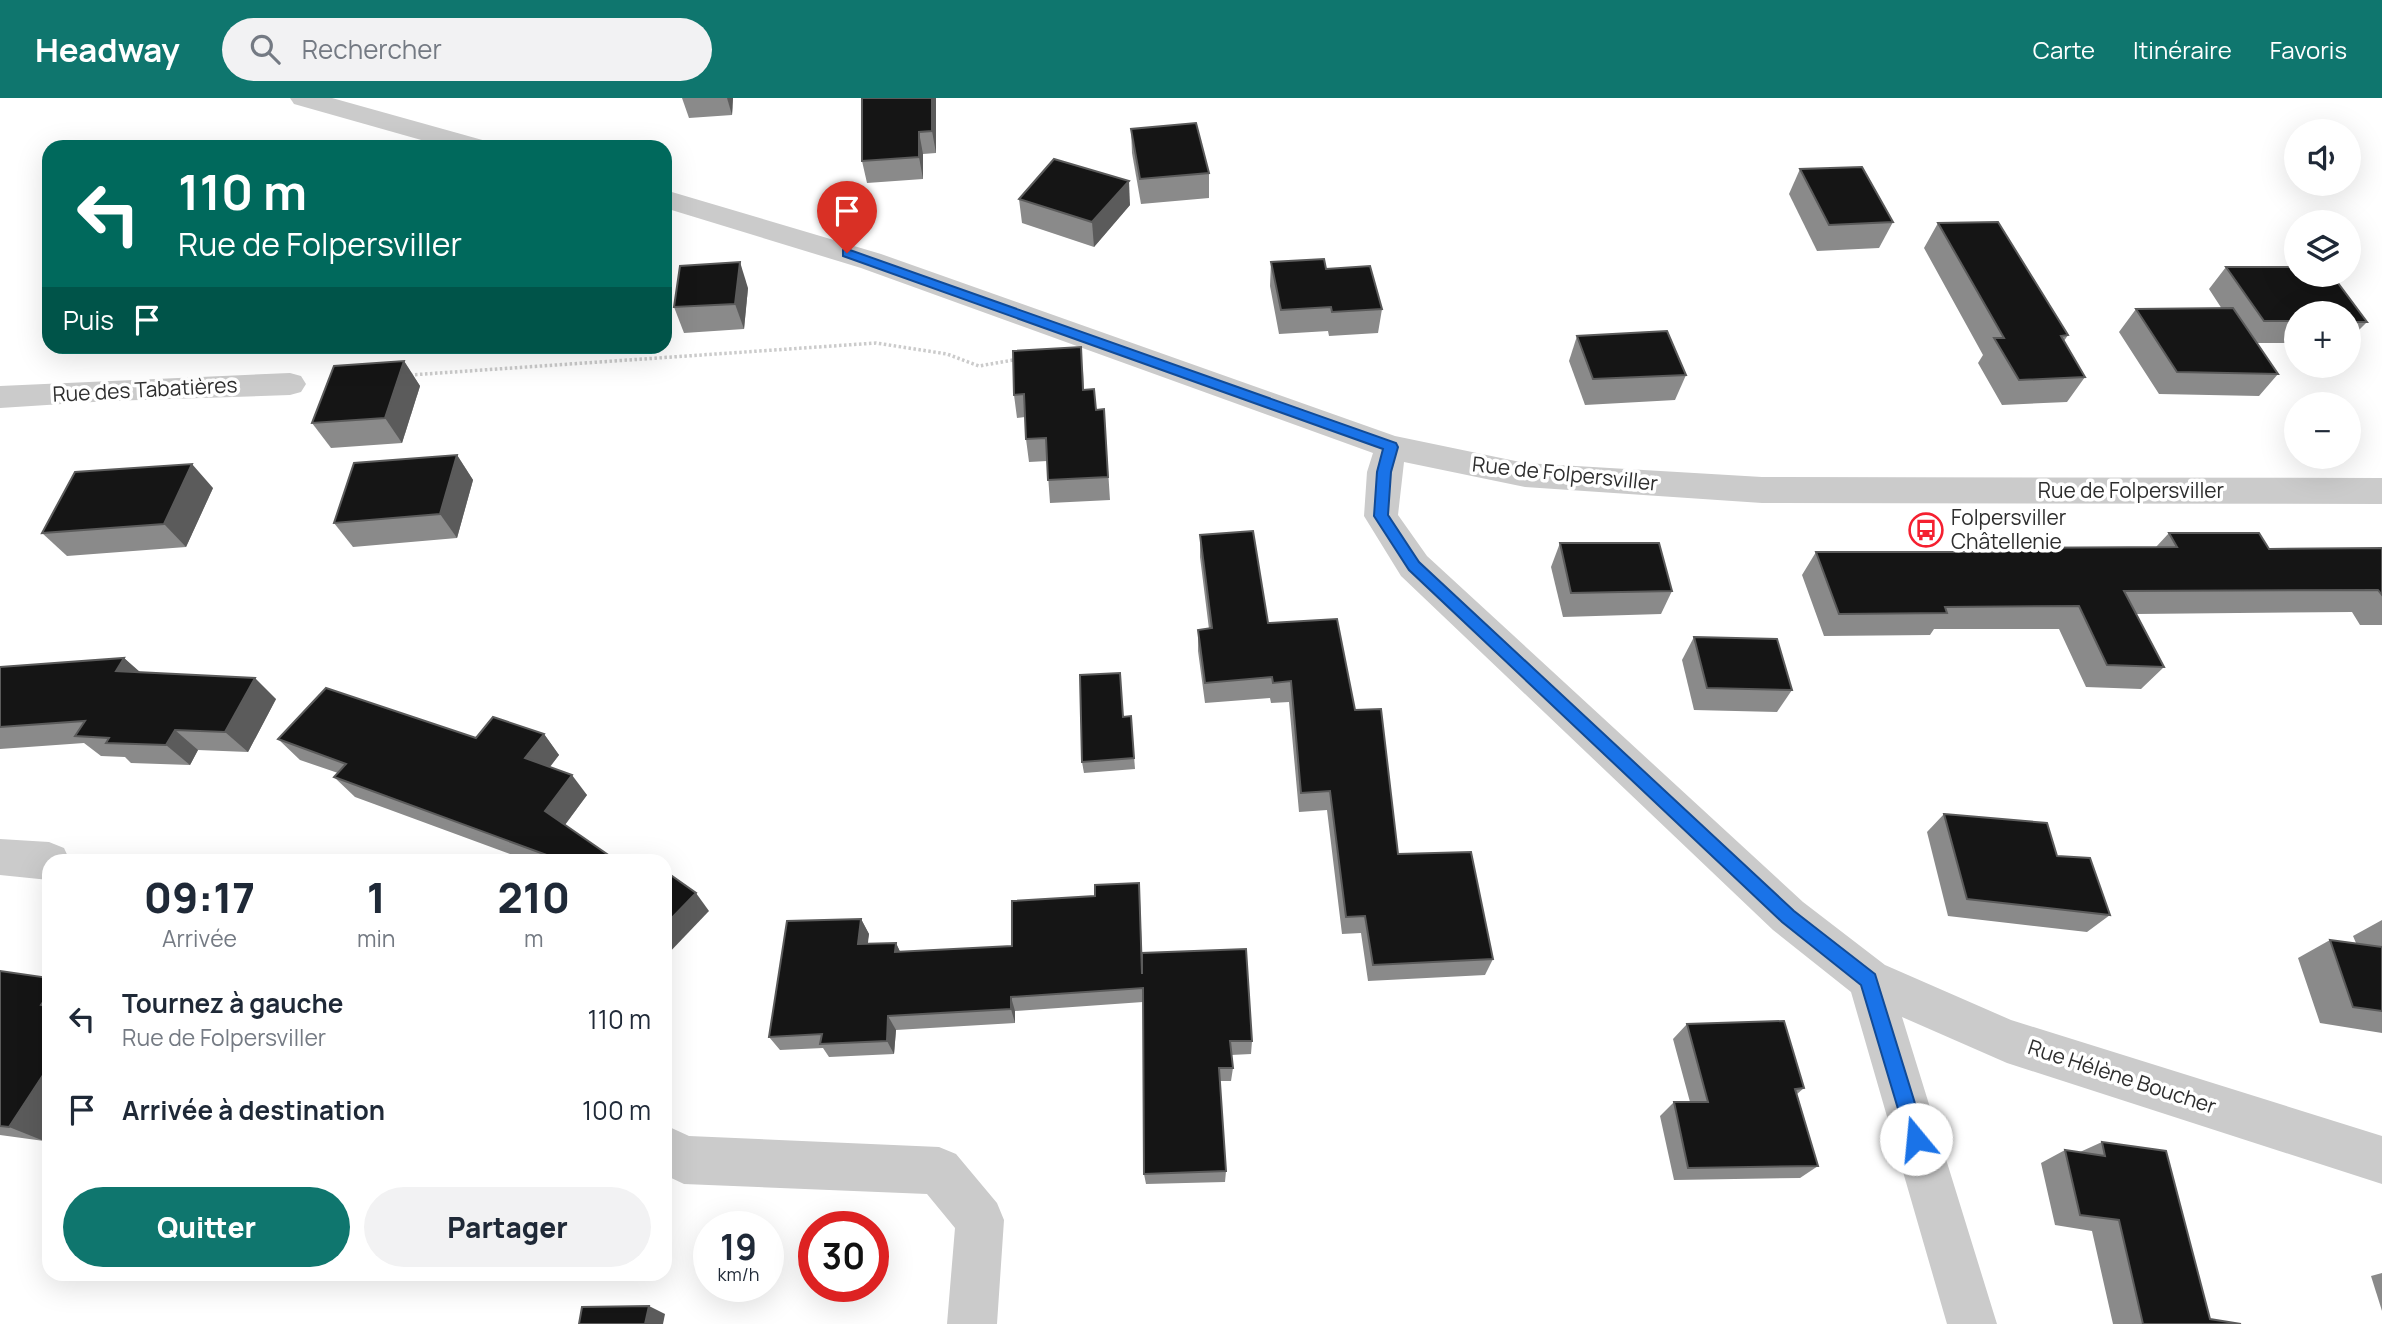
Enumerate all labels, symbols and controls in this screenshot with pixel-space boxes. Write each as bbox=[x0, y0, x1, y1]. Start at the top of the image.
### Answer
search box bbox=[222, 18, 712, 81]
text: Headway bbox=[35, 27, 180, 72]
icon: search bbox=[246, 30, 284, 68]
text: Rechercher bbox=[302, 31, 442, 67]
text: Carte bbox=[2033, 33, 2095, 66]
text: Itinéraire bbox=[2133, 33, 2232, 66]
text: Favoris bbox=[2270, 33, 2347, 66]
map controls bbox=[2284, 119, 2361, 469]
button: sound bbox=[2284, 119, 2361, 196]
text: 110 m bbox=[178, 158, 307, 225]
icon: left bbox=[63, 168, 154, 259]
pin bbox=[817, 181, 877, 253]
icon: arrive bbox=[828, 192, 866, 230]
button: layers bbox=[2284, 210, 2361, 287]
text: Rue de Folpersviller bbox=[178, 222, 462, 266]
icon: arrive bbox=[128, 301, 166, 339]
button: + bbox=[2284, 301, 2361, 378]
text: Puis bbox=[63, 302, 114, 338]
street label: Rue des Tabatières bbox=[52, 370, 238, 408]
button: − bbox=[2284, 392, 2361, 469]
street label: Rue de Folpersviller bbox=[1471, 449, 1660, 497]
street label: Rue de Folpersviller bbox=[2038, 476, 2225, 504]
place label: Folpersviller Châtellenie bbox=[1951, 503, 2067, 555]
bus stop icon: Folpersviller Châtellenie bbox=[1907, 511, 1945, 549]
text: 09:17 bbox=[144, 868, 255, 926]
text: 1 bbox=[367, 868, 386, 926]
text: 210 bbox=[497, 868, 570, 926]
text: Arrivée bbox=[162, 922, 237, 954]
text: min bbox=[357, 922, 396, 954]
text: m bbox=[524, 922, 544, 954]
text: Tournez à gauche bbox=[122, 985, 343, 1021]
icon: left bbox=[63, 1000, 101, 1038]
text: 110 m bbox=[588, 1001, 651, 1037]
text: Rue de Folpersviller bbox=[122, 1021, 326, 1053]
street label: Rue Hélène Boucher bbox=[2025, 1032, 2220, 1120]
icon: arrive bbox=[63, 1091, 101, 1129]
text: Arrivée à destination bbox=[122, 1092, 385, 1128]
text: 100 m bbox=[582, 1092, 651, 1128]
position arrow bbox=[1879, 1102, 1953, 1176]
button: Quitter bbox=[63, 1187, 350, 1267]
button: Partager bbox=[364, 1187, 651, 1267]
speed limit sign: 30 bbox=[798, 1211, 889, 1302]
text: 19 bbox=[720, 1223, 757, 1271]
text: km/h bbox=[718, 1262, 759, 1286]

